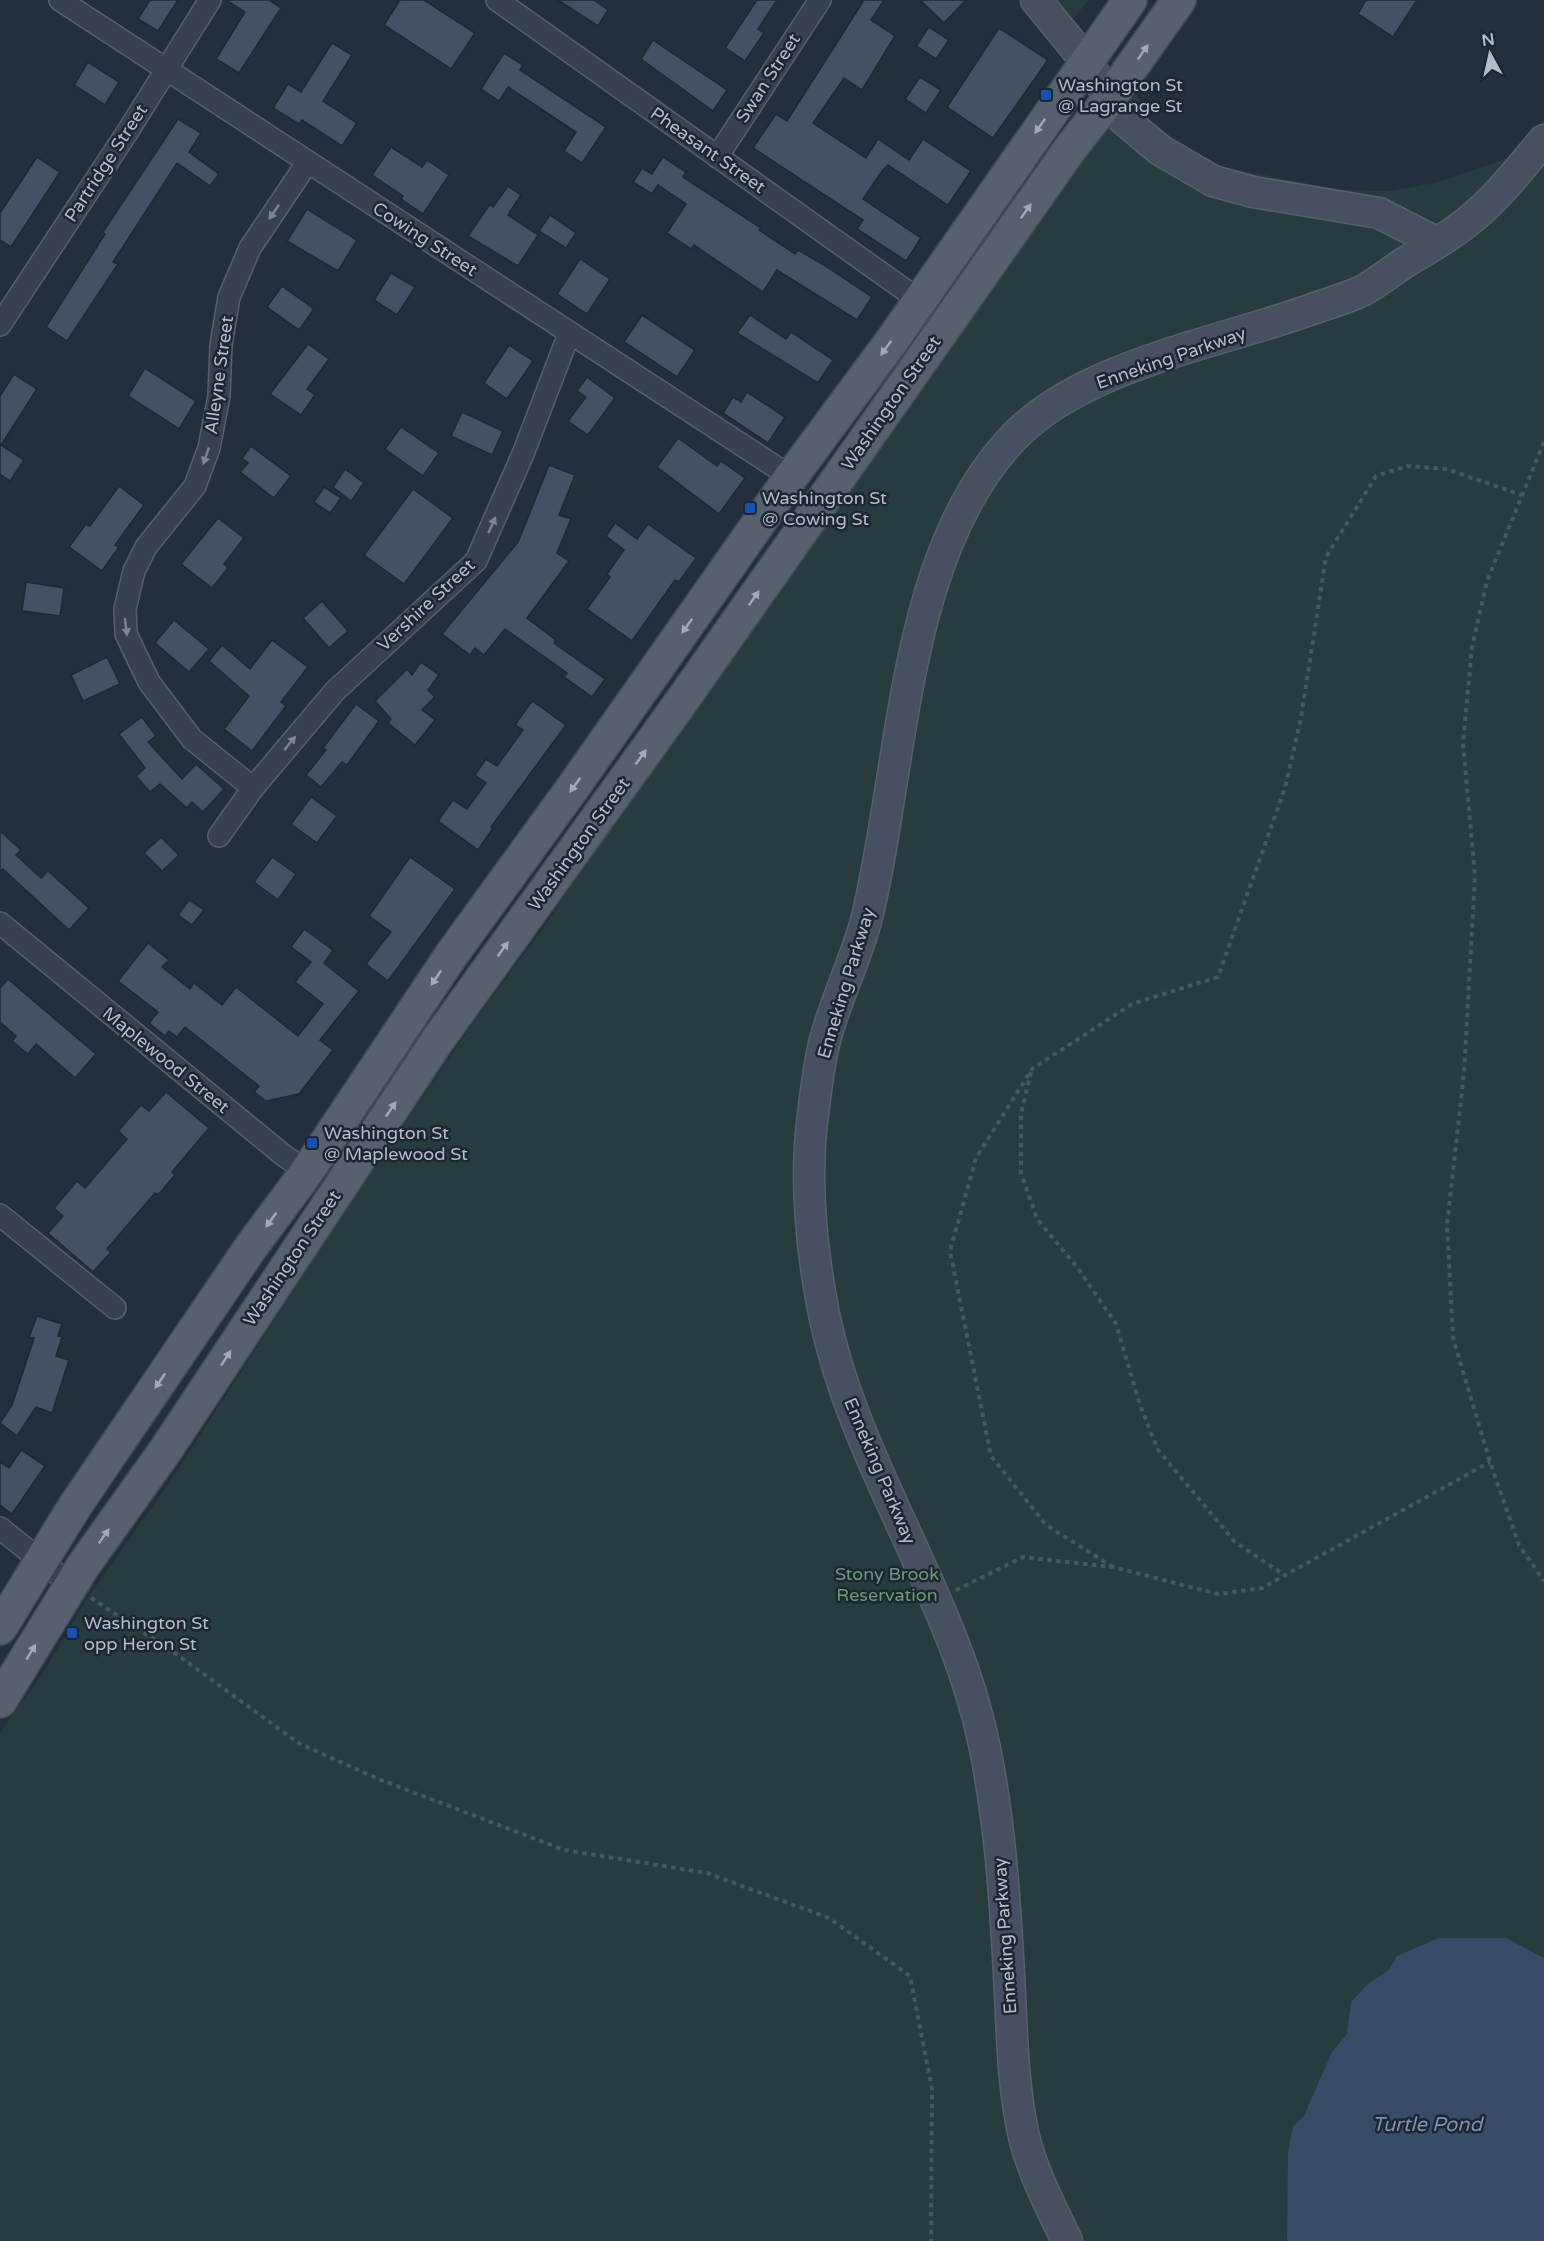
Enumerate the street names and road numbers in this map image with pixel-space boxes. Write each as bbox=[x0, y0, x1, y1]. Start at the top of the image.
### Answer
street label: Swan Street bbox=[731, 29, 805, 127]
street label: Partridge Street bbox=[60, 100, 152, 226]
street label: Pheasant Street bbox=[646, 102, 770, 198]
street label: Cowing Street bbox=[369, 197, 482, 281]
street label: Alleyne Street bbox=[200, 314, 238, 436]
street label: Enneking Parkway bbox=[1093, 322, 1249, 394]
street label: Washington Street bbox=[836, 332, 946, 474]
street label: Vershire Street bbox=[373, 554, 480, 656]
street label: Washington Street bbox=[523, 773, 635, 915]
street label: Enneking Parkway bbox=[813, 904, 880, 1061]
street label: Maplewood Street bbox=[98, 1002, 234, 1118]
street label: Washington Street bbox=[238, 1186, 346, 1330]
street label: Enneking Parkway bbox=[839, 1394, 921, 1548]
street label: Enneking Parkway bbox=[989, 1857, 1021, 2015]

